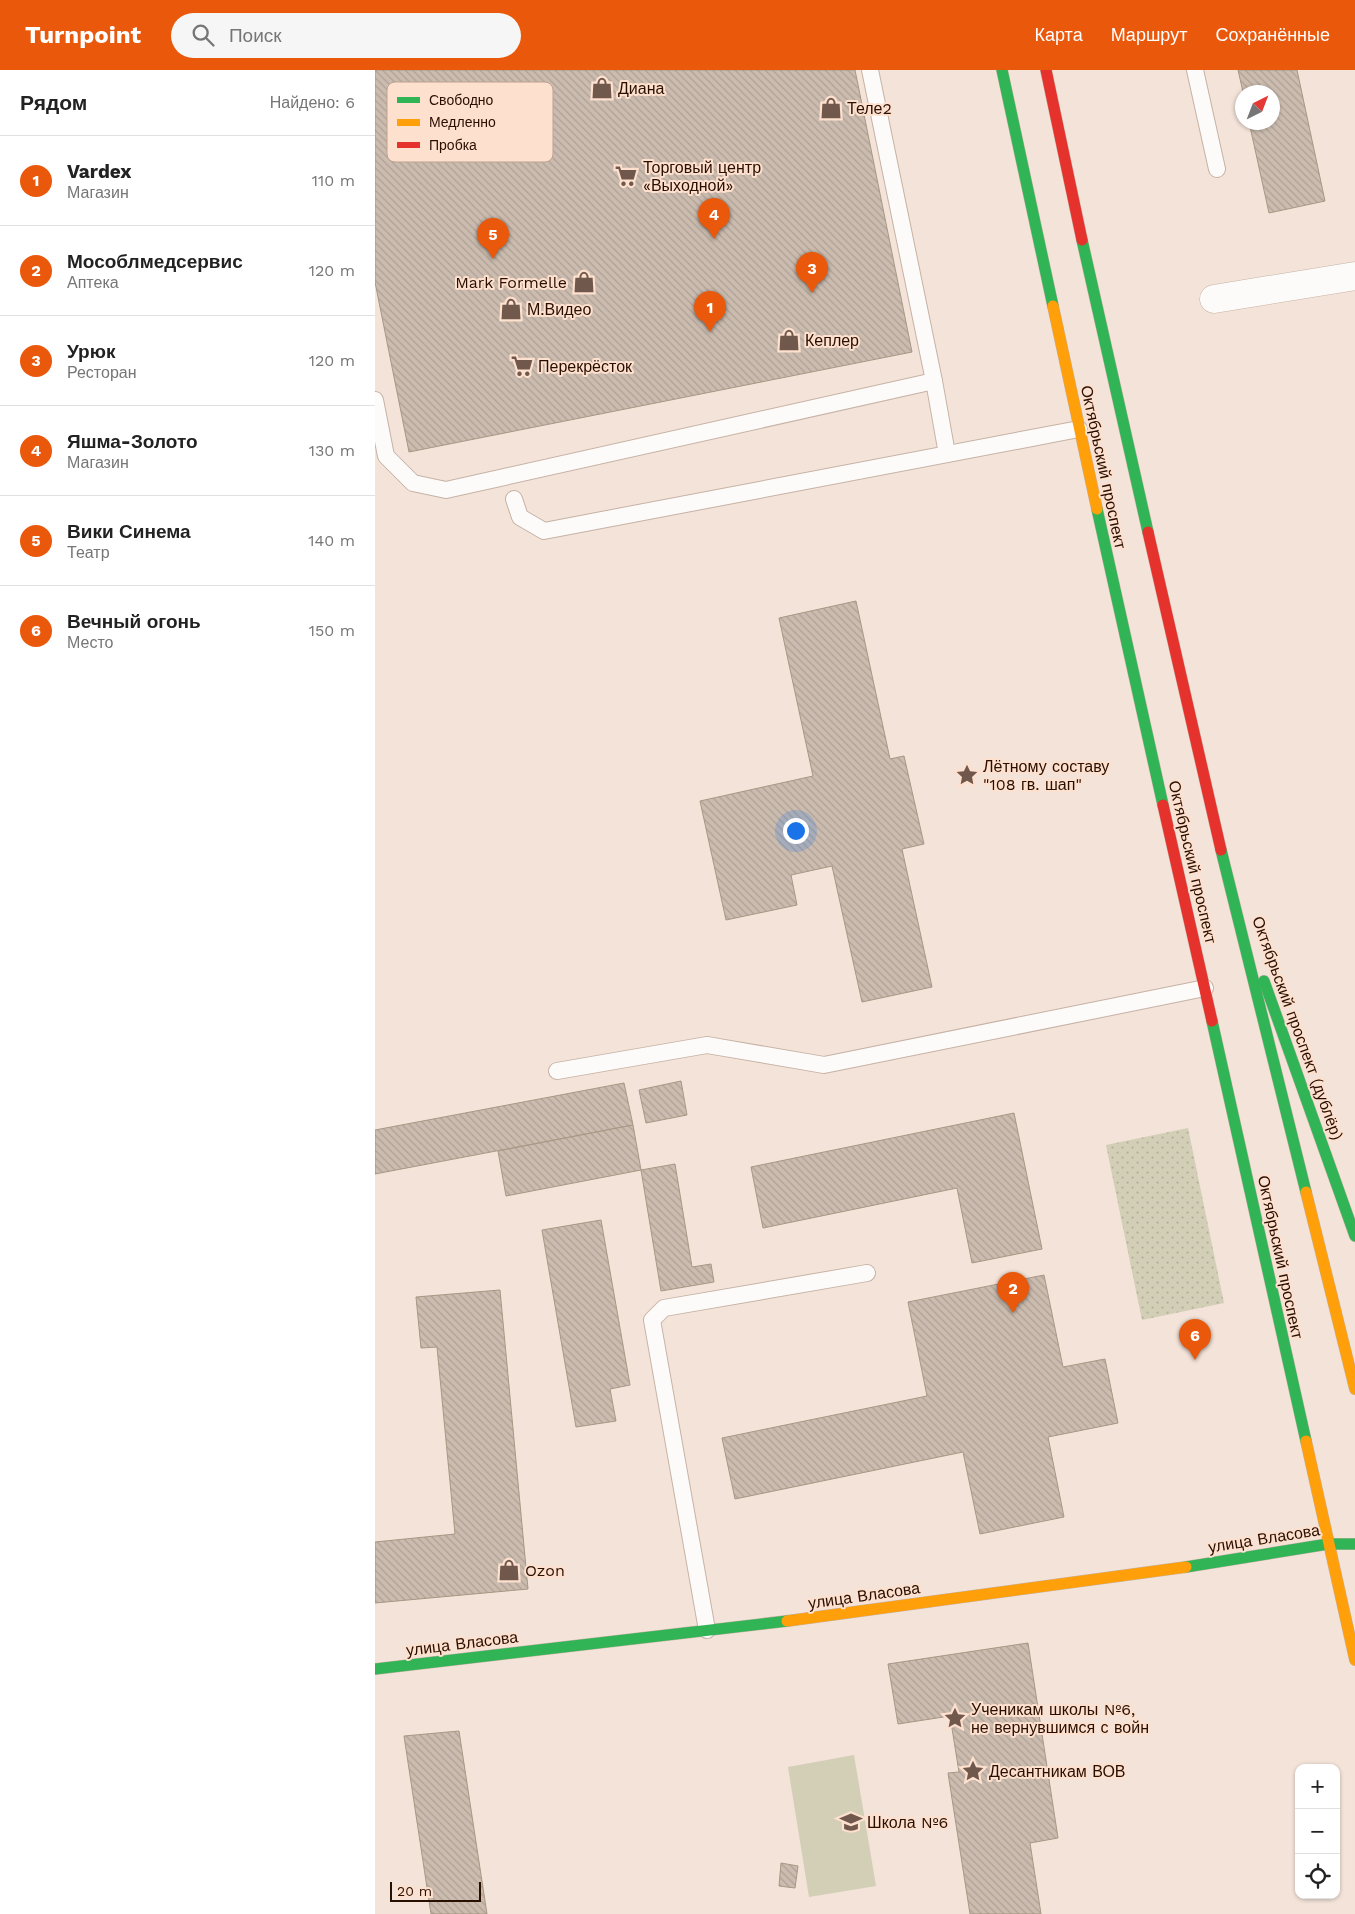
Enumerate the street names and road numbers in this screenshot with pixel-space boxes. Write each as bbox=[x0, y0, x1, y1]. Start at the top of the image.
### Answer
street label: Октябрьский проспект bbox=[1077, 384, 1130, 551]
street label: Октябрьский проспект bbox=[1164, 779, 1221, 946]
street label: Октябрьский проспект (дублёр) bbox=[1248, 914, 1347, 1143]
street label: Октябрьский проспект bbox=[1254, 1174, 1307, 1341]
street label: улица Власова bbox=[1207, 1520, 1321, 1557]
street label: улица Власова bbox=[807, 1578, 921, 1613]
street label: улица Власова bbox=[405, 1627, 519, 1660]

